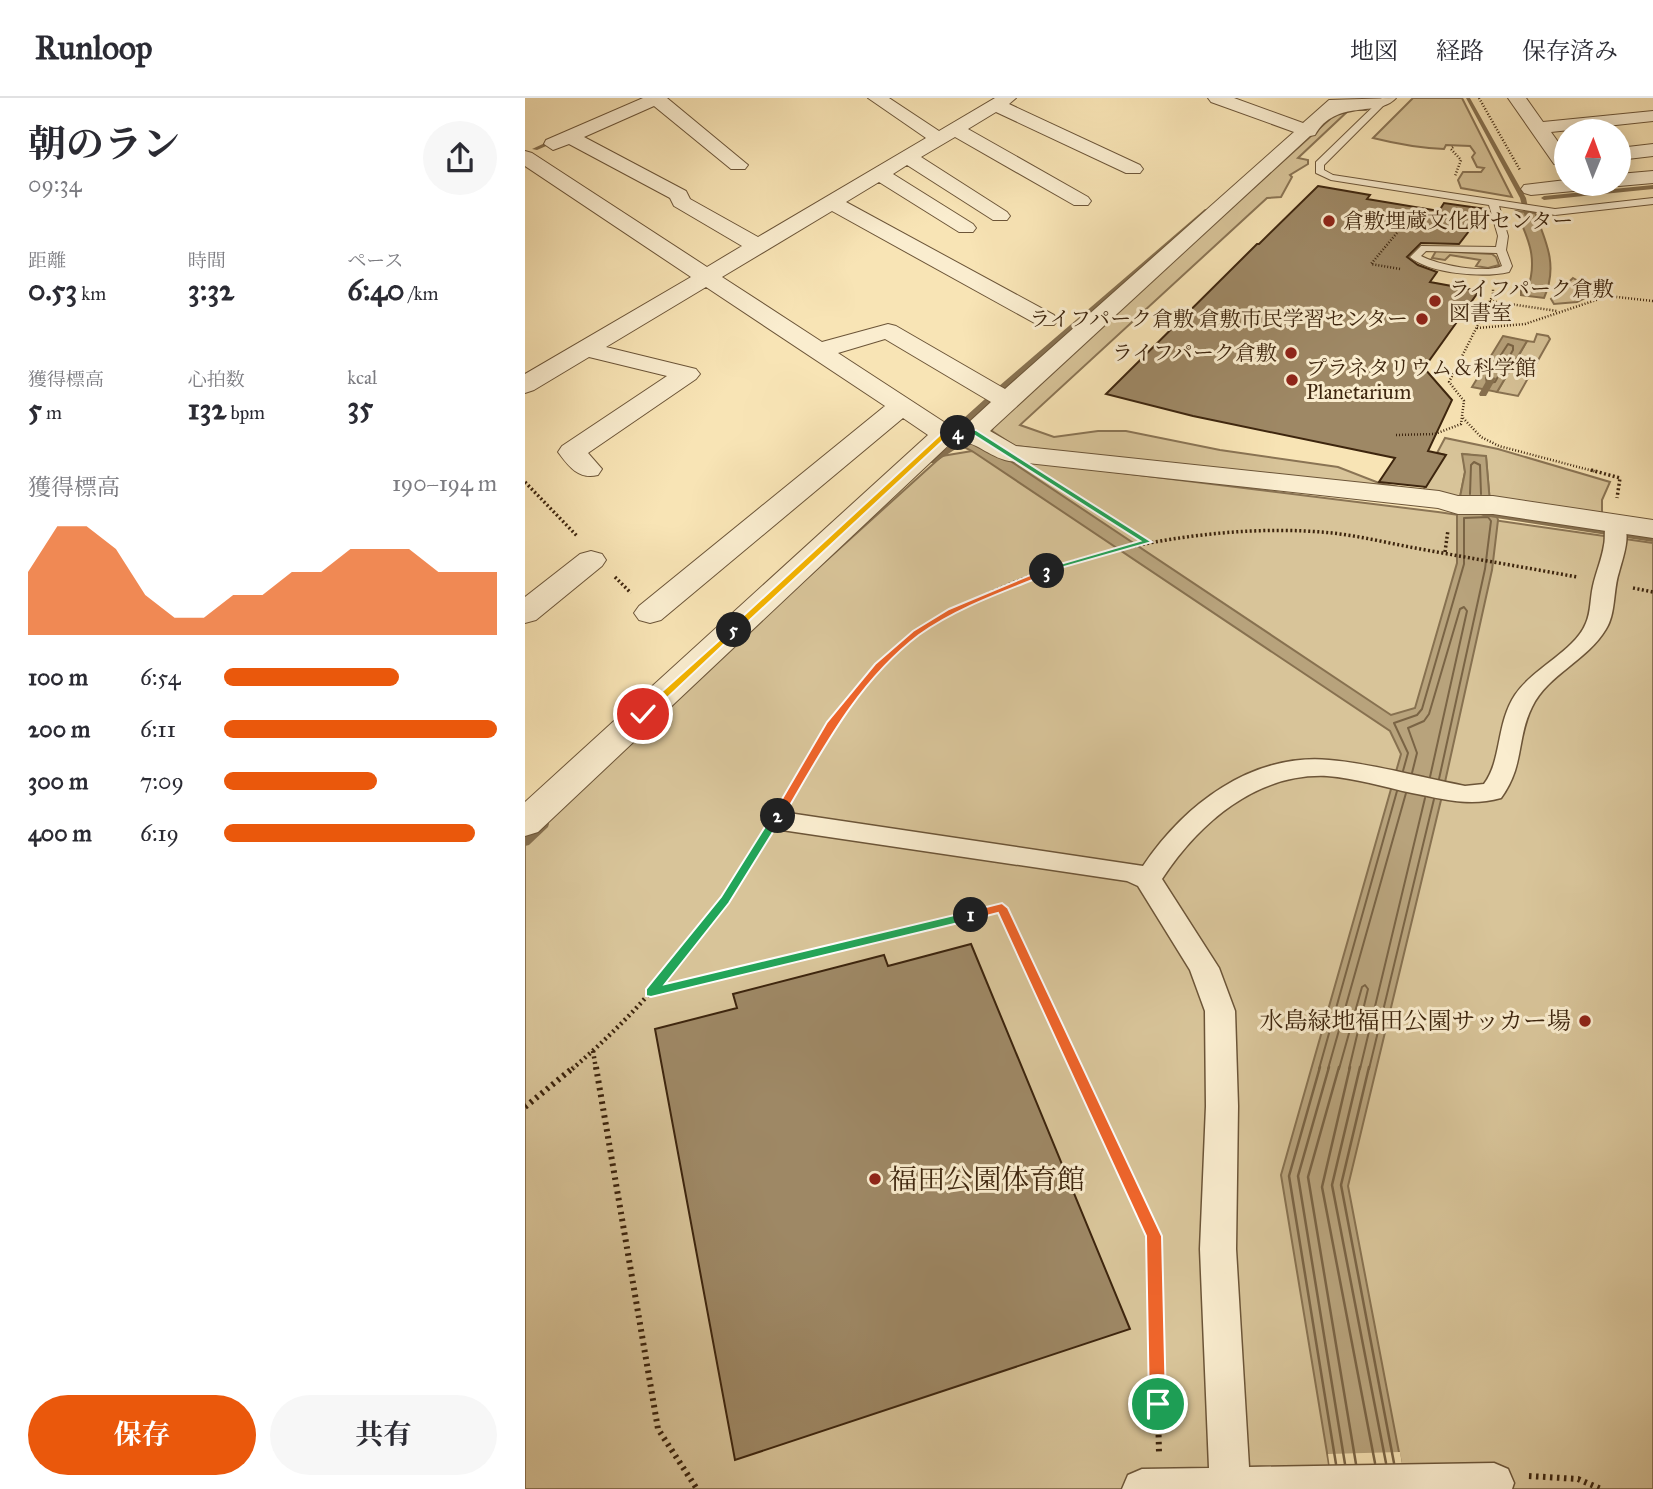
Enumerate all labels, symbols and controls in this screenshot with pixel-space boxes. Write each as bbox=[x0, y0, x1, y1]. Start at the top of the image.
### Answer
text: Runloop bbox=[35, 28, 152, 68]
text: 地図 bbox=[1350, 36, 1398, 66]
text: 経路 bbox=[1436, 36, 1484, 66]
text: 保存済み bbox=[1522, 36, 1618, 66]
north arrow bbox=[1554, 119, 1631, 196]
map controls bbox=[1554, 119, 1631, 196]
text: 朝のラン bbox=[28, 121, 180, 167]
button: share bbox=[423, 121, 497, 195]
text: 09:34 bbox=[28, 170, 82, 198]
place label: 倉敷埋蔵文化財センター bbox=[1343, 208, 1573, 234]
marker: 倉敷埋蔵文化財センター bbox=[1321, 213, 1337, 229]
text: 距離 bbox=[28, 249, 66, 272]
text: 時間 bbox=[188, 249, 226, 272]
text: ペース bbox=[347, 249, 403, 272]
text: 0.53 bbox=[28, 272, 77, 308]
text: 3:32 bbox=[188, 272, 234, 308]
text: 6:40 bbox=[347, 272, 404, 308]
place label: ライフパーク倉敷 図書室 bbox=[1449, 276, 1614, 326]
text: km bbox=[77, 282, 106, 305]
text: /km bbox=[404, 282, 438, 305]
marker: ライフパーク倉敷 図書室 bbox=[1427, 293, 1443, 309]
place label: ライフパーク倉敷 倉敷市民学習センター bbox=[1029, 306, 1408, 332]
marker: ライフパーク倉敷 倉敷市民学習センター bbox=[1414, 311, 1430, 327]
place label: ライフパーク倉敷 bbox=[1112, 340, 1277, 366]
marker: ライフパーク倉敷 bbox=[1283, 345, 1299, 361]
place label: プラネタリウム＆科学館 Planetarium bbox=[1306, 355, 1536, 405]
text: kcal bbox=[347, 366, 377, 389]
text: 獲得標高 bbox=[28, 368, 104, 391]
text: 心拍数 bbox=[188, 368, 245, 391]
marker: プラネタリウム＆科学館 Planetarium bbox=[1284, 372, 1300, 388]
text: 35 bbox=[347, 389, 373, 425]
text: 5 bbox=[28, 391, 42, 427]
text: 132 bbox=[188, 391, 226, 427]
text: m bbox=[42, 401, 62, 424]
text: bpm bbox=[226, 401, 265, 424]
pin: 4 bbox=[941, 416, 975, 450]
text: 4 bbox=[952, 421, 963, 444]
text: 190–194 m bbox=[392, 469, 497, 497]
text: 獲得標高 bbox=[28, 473, 120, 501]
pin: 3 bbox=[1029, 554, 1065, 588]
text: 3 bbox=[1043, 559, 1050, 582]
pin: 5 bbox=[717, 612, 752, 648]
text: 5 bbox=[729, 618, 738, 641]
text: 100 m bbox=[28, 663, 88, 691]
text: 6:54 bbox=[140, 663, 181, 691]
pin bbox=[613, 684, 673, 744]
icon: check bbox=[624, 695, 662, 733]
text: 200 m bbox=[28, 715, 90, 743]
text: 6:11 bbox=[140, 715, 176, 743]
text: 300 m bbox=[28, 767, 88, 795]
text: 7:09 bbox=[140, 767, 184, 795]
pin: 2 bbox=[761, 798, 795, 834]
text: 2 bbox=[773, 804, 782, 827]
text: 400 m bbox=[28, 819, 92, 847]
text: 6:19 bbox=[140, 819, 179, 847]
pin: 1 bbox=[953, 898, 989, 932]
text: 1 bbox=[967, 903, 974, 926]
place label: 水島緑地福田公園サッカー場 bbox=[1259, 1006, 1571, 1036]
marker: 水島緑地福田公園サッカー場 bbox=[1577, 1013, 1593, 1029]
place label: 福田公園体育館 bbox=[889, 1162, 1085, 1197]
marker: 福田公園体育館 bbox=[867, 1171, 883, 1187]
pin bbox=[1128, 1374, 1188, 1434]
icon: arrive bbox=[1139, 1385, 1177, 1423]
button: 保存 bbox=[28, 1395, 256, 1475]
button: 共有 bbox=[270, 1395, 497, 1475]

